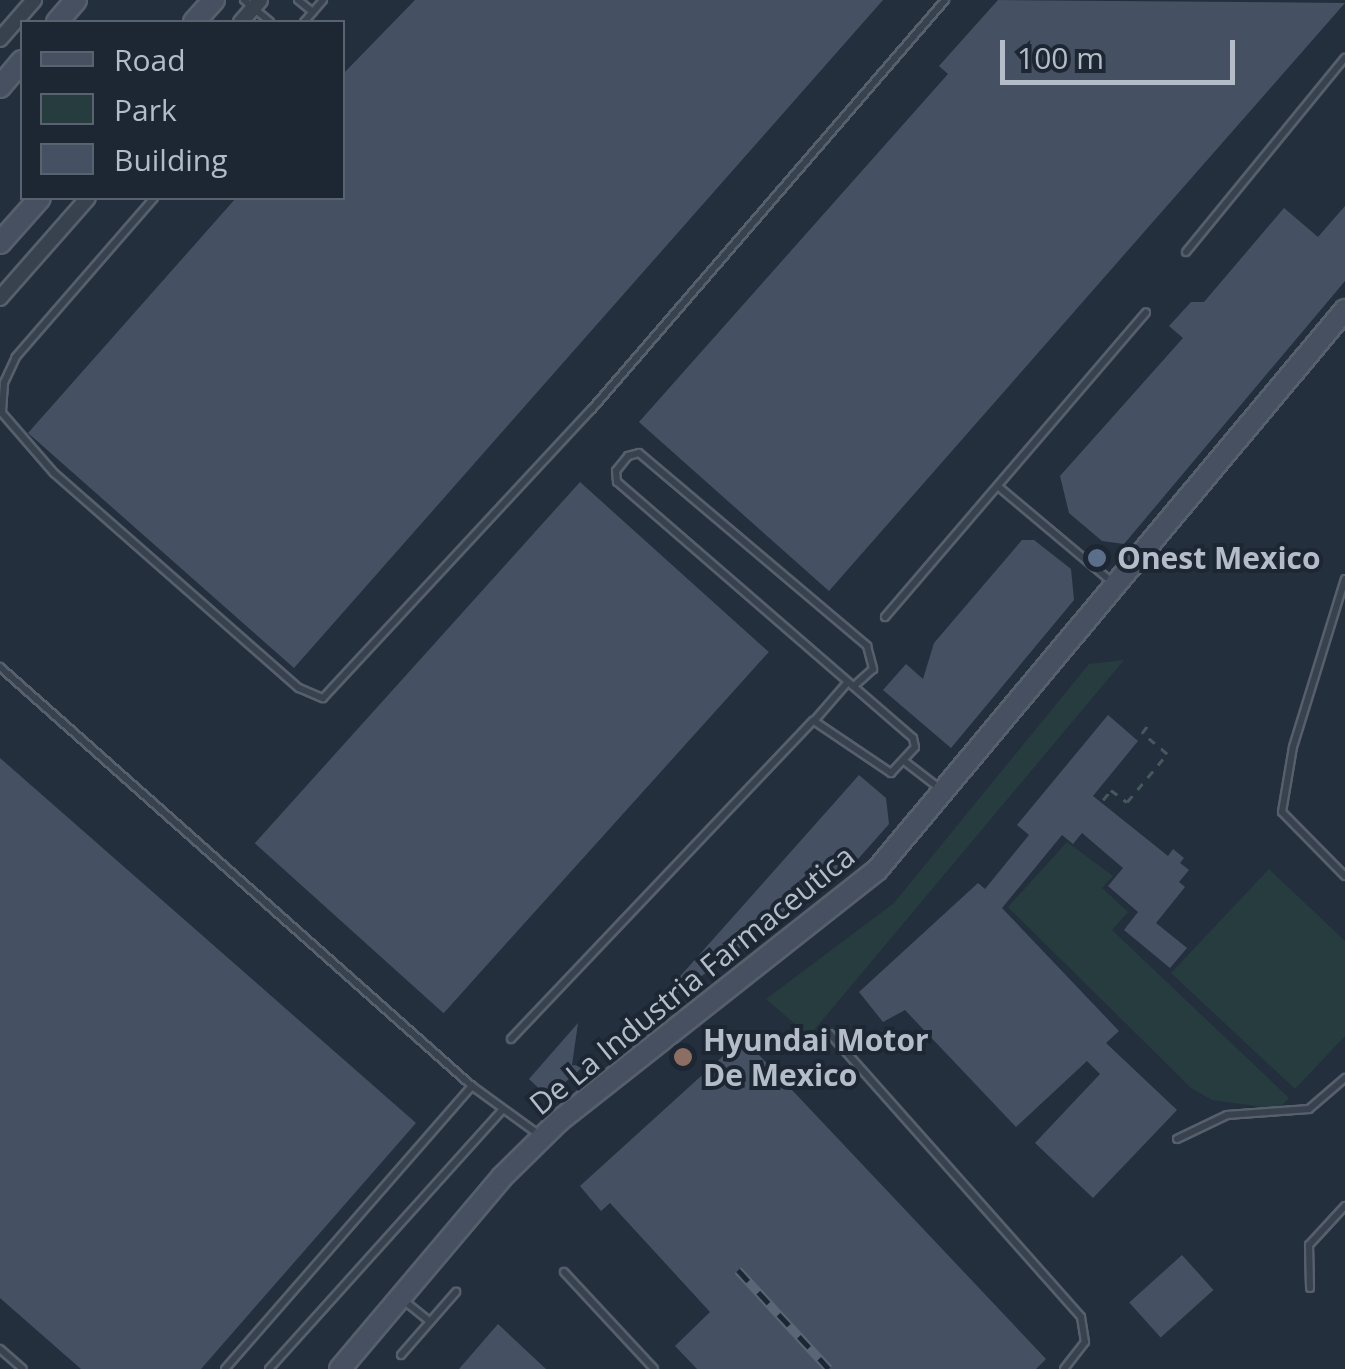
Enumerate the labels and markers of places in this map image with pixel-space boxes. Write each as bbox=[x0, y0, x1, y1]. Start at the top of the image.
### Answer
place label: Onest Mexico bbox=[1117, 540, 1321, 576]
marker: Onest Mexico bbox=[1086, 547, 1108, 569]
place label: Hyundai Motor De Mexico bbox=[703, 1022, 929, 1092]
marker: Hyundai Motor De Mexico bbox=[672, 1046, 694, 1068]

